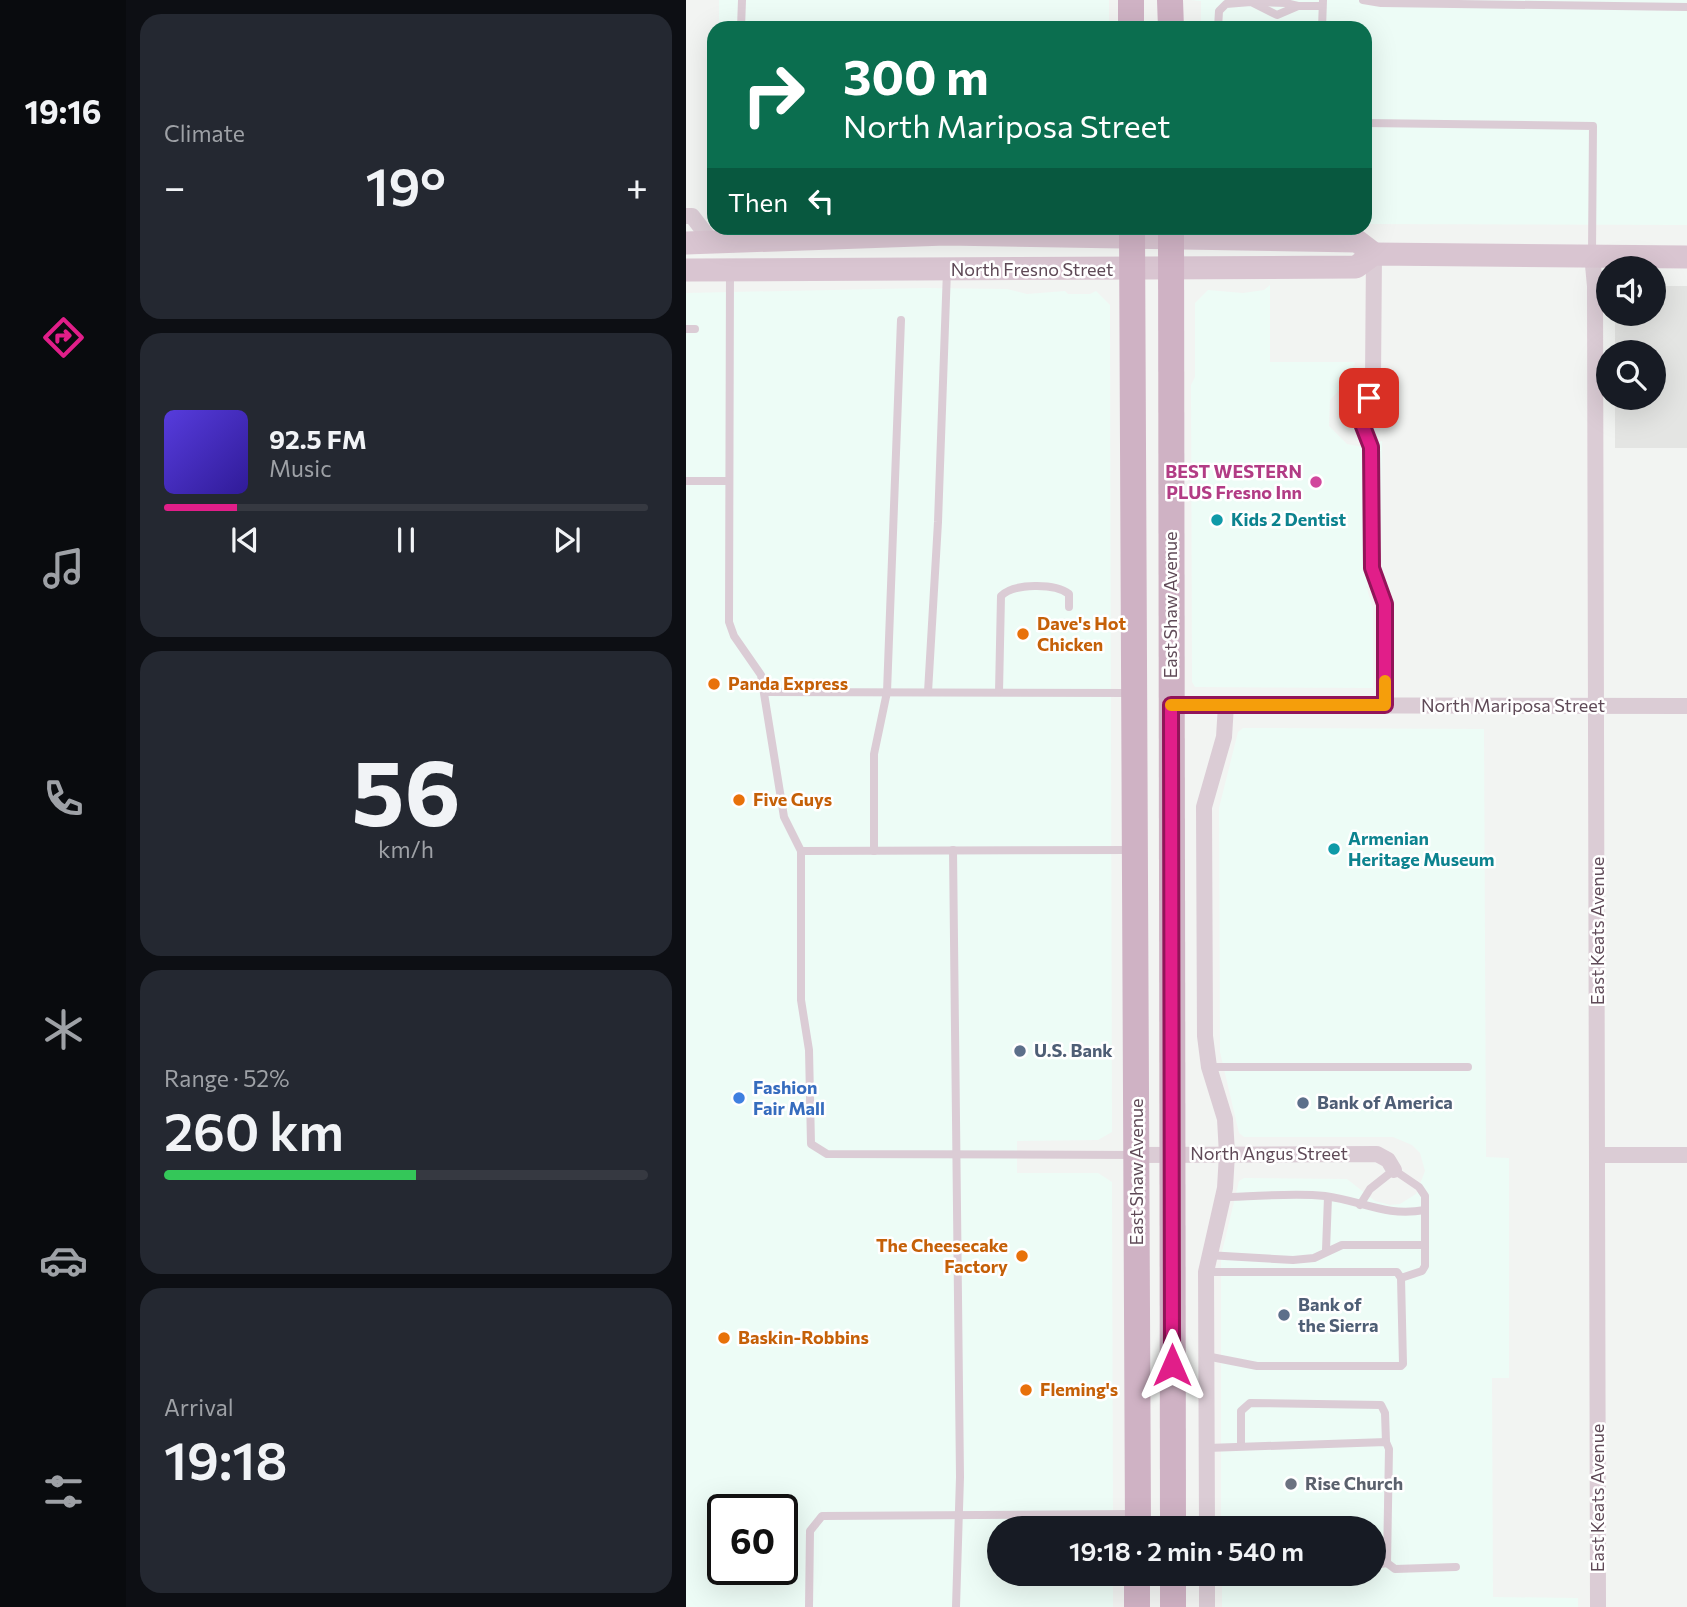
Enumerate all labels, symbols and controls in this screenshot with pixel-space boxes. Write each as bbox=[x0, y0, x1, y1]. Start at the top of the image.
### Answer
text: 300 m bbox=[843, 45, 989, 105]
icon: right bbox=[728, 49, 819, 140]
text: 19:16 bbox=[25, 91, 101, 131]
text: North Mariposa Street bbox=[843, 105, 1170, 145]
text: Climate bbox=[164, 119, 245, 147]
text: 19° bbox=[365, 153, 446, 217]
text: − bbox=[164, 162, 186, 209]
text: + bbox=[626, 162, 648, 209]
icon: left bbox=[802, 182, 840, 220]
text: Then bbox=[728, 186, 788, 217]
map controls bbox=[1596, 256, 1666, 410]
button: sound bbox=[1596, 256, 1666, 326]
street label: North Fresno Street bbox=[951, 258, 1113, 280]
icon: directions bbox=[39, 313, 88, 362]
button: search bbox=[1596, 340, 1666, 410]
pin bbox=[1339, 368, 1399, 428]
icon: arrive bbox=[1350, 379, 1388, 417]
text: 92.5 FM bbox=[269, 423, 367, 454]
text: Music bbox=[269, 454, 332, 482]
place label: BEST WESTERN PLUS Fresno Inn bbox=[1165, 460, 1302, 503]
marker: BEST WESTERN PLUS Fresno Inn bbox=[1308, 474, 1324, 490]
place label: Kids 2 Dentist bbox=[1231, 508, 1347, 530]
marker: Kids 2 Dentist bbox=[1209, 512, 1225, 528]
icon: previous bbox=[226, 521, 264, 559]
icon: pause bbox=[387, 521, 425, 559]
icon: next bbox=[548, 521, 586, 559]
street label: East Shaw Avenue bbox=[1159, 531, 1181, 679]
icon: music bbox=[39, 544, 88, 593]
place label: Dave's Hot Chicken bbox=[1037, 612, 1126, 655]
marker: Dave's Hot Chicken bbox=[1015, 626, 1031, 642]
place label: Panda Express bbox=[728, 672, 848, 694]
marker: Panda Express bbox=[706, 676, 722, 692]
street label: North Mariposa Street bbox=[1421, 694, 1605, 716]
text: 56 bbox=[351, 733, 461, 845]
icon: phone bbox=[39, 774, 88, 823]
place label: Five Guys bbox=[753, 788, 832, 810]
marker: Five Guys bbox=[731, 792, 747, 808]
place label: Armenian Heritage Museum bbox=[1348, 827, 1494, 870]
text: km/h bbox=[378, 835, 434, 863]
marker: Armenian Heritage Museum bbox=[1326, 841, 1342, 857]
street label: East Keats Avenue bbox=[1586, 857, 1608, 1005]
icon: climate bbox=[39, 1005, 88, 1054]
place label: U.S. Bank bbox=[1034, 1039, 1113, 1061]
marker: U.S. Bank bbox=[1012, 1043, 1028, 1059]
text: Range · 52% bbox=[164, 1064, 289, 1092]
place label: Fashion Fair Mall bbox=[753, 1076, 825, 1119]
marker: Fashion Fair Mall bbox=[731, 1090, 747, 1106]
place label: Bank of America bbox=[1317, 1091, 1453, 1113]
marker: Bank of America bbox=[1295, 1095, 1311, 1111]
text: 260 km bbox=[164, 1098, 344, 1162]
street label: East Shaw Avenue bbox=[1125, 1098, 1147, 1246]
street label: North Angus Street bbox=[1190, 1142, 1348, 1164]
place label: The Cheesecake Factory bbox=[876, 1234, 1008, 1277]
icon: car bbox=[39, 1236, 88, 1285]
marker: The Cheesecake Factory bbox=[1014, 1248, 1030, 1264]
place label: Bank of the Sierra bbox=[1298, 1293, 1378, 1336]
marker: Bank of the Sierra bbox=[1276, 1307, 1292, 1323]
place label: Baskin-Robbins bbox=[738, 1326, 869, 1348]
position arrow bbox=[1135, 1328, 1209, 1402]
marker: Baskin-Robbins bbox=[716, 1330, 732, 1346]
place label: Fleming's bbox=[1040, 1378, 1118, 1400]
marker: Fleming's bbox=[1018, 1382, 1034, 1398]
text: Arrival bbox=[164, 1393, 234, 1421]
street label: East Keats Avenue bbox=[1586, 1424, 1608, 1572]
text: 19:18 bbox=[164, 1427, 287, 1491]
icon: filters bbox=[39, 1467, 88, 1516]
place label: Rise Church bbox=[1305, 1472, 1403, 1494]
marker: Rise Church bbox=[1283, 1476, 1299, 1492]
speed limit sign: 60 bbox=[707, 1494, 798, 1585]
text: 19:18 · 2 min · 540 m bbox=[1069, 1535, 1304, 1566]

